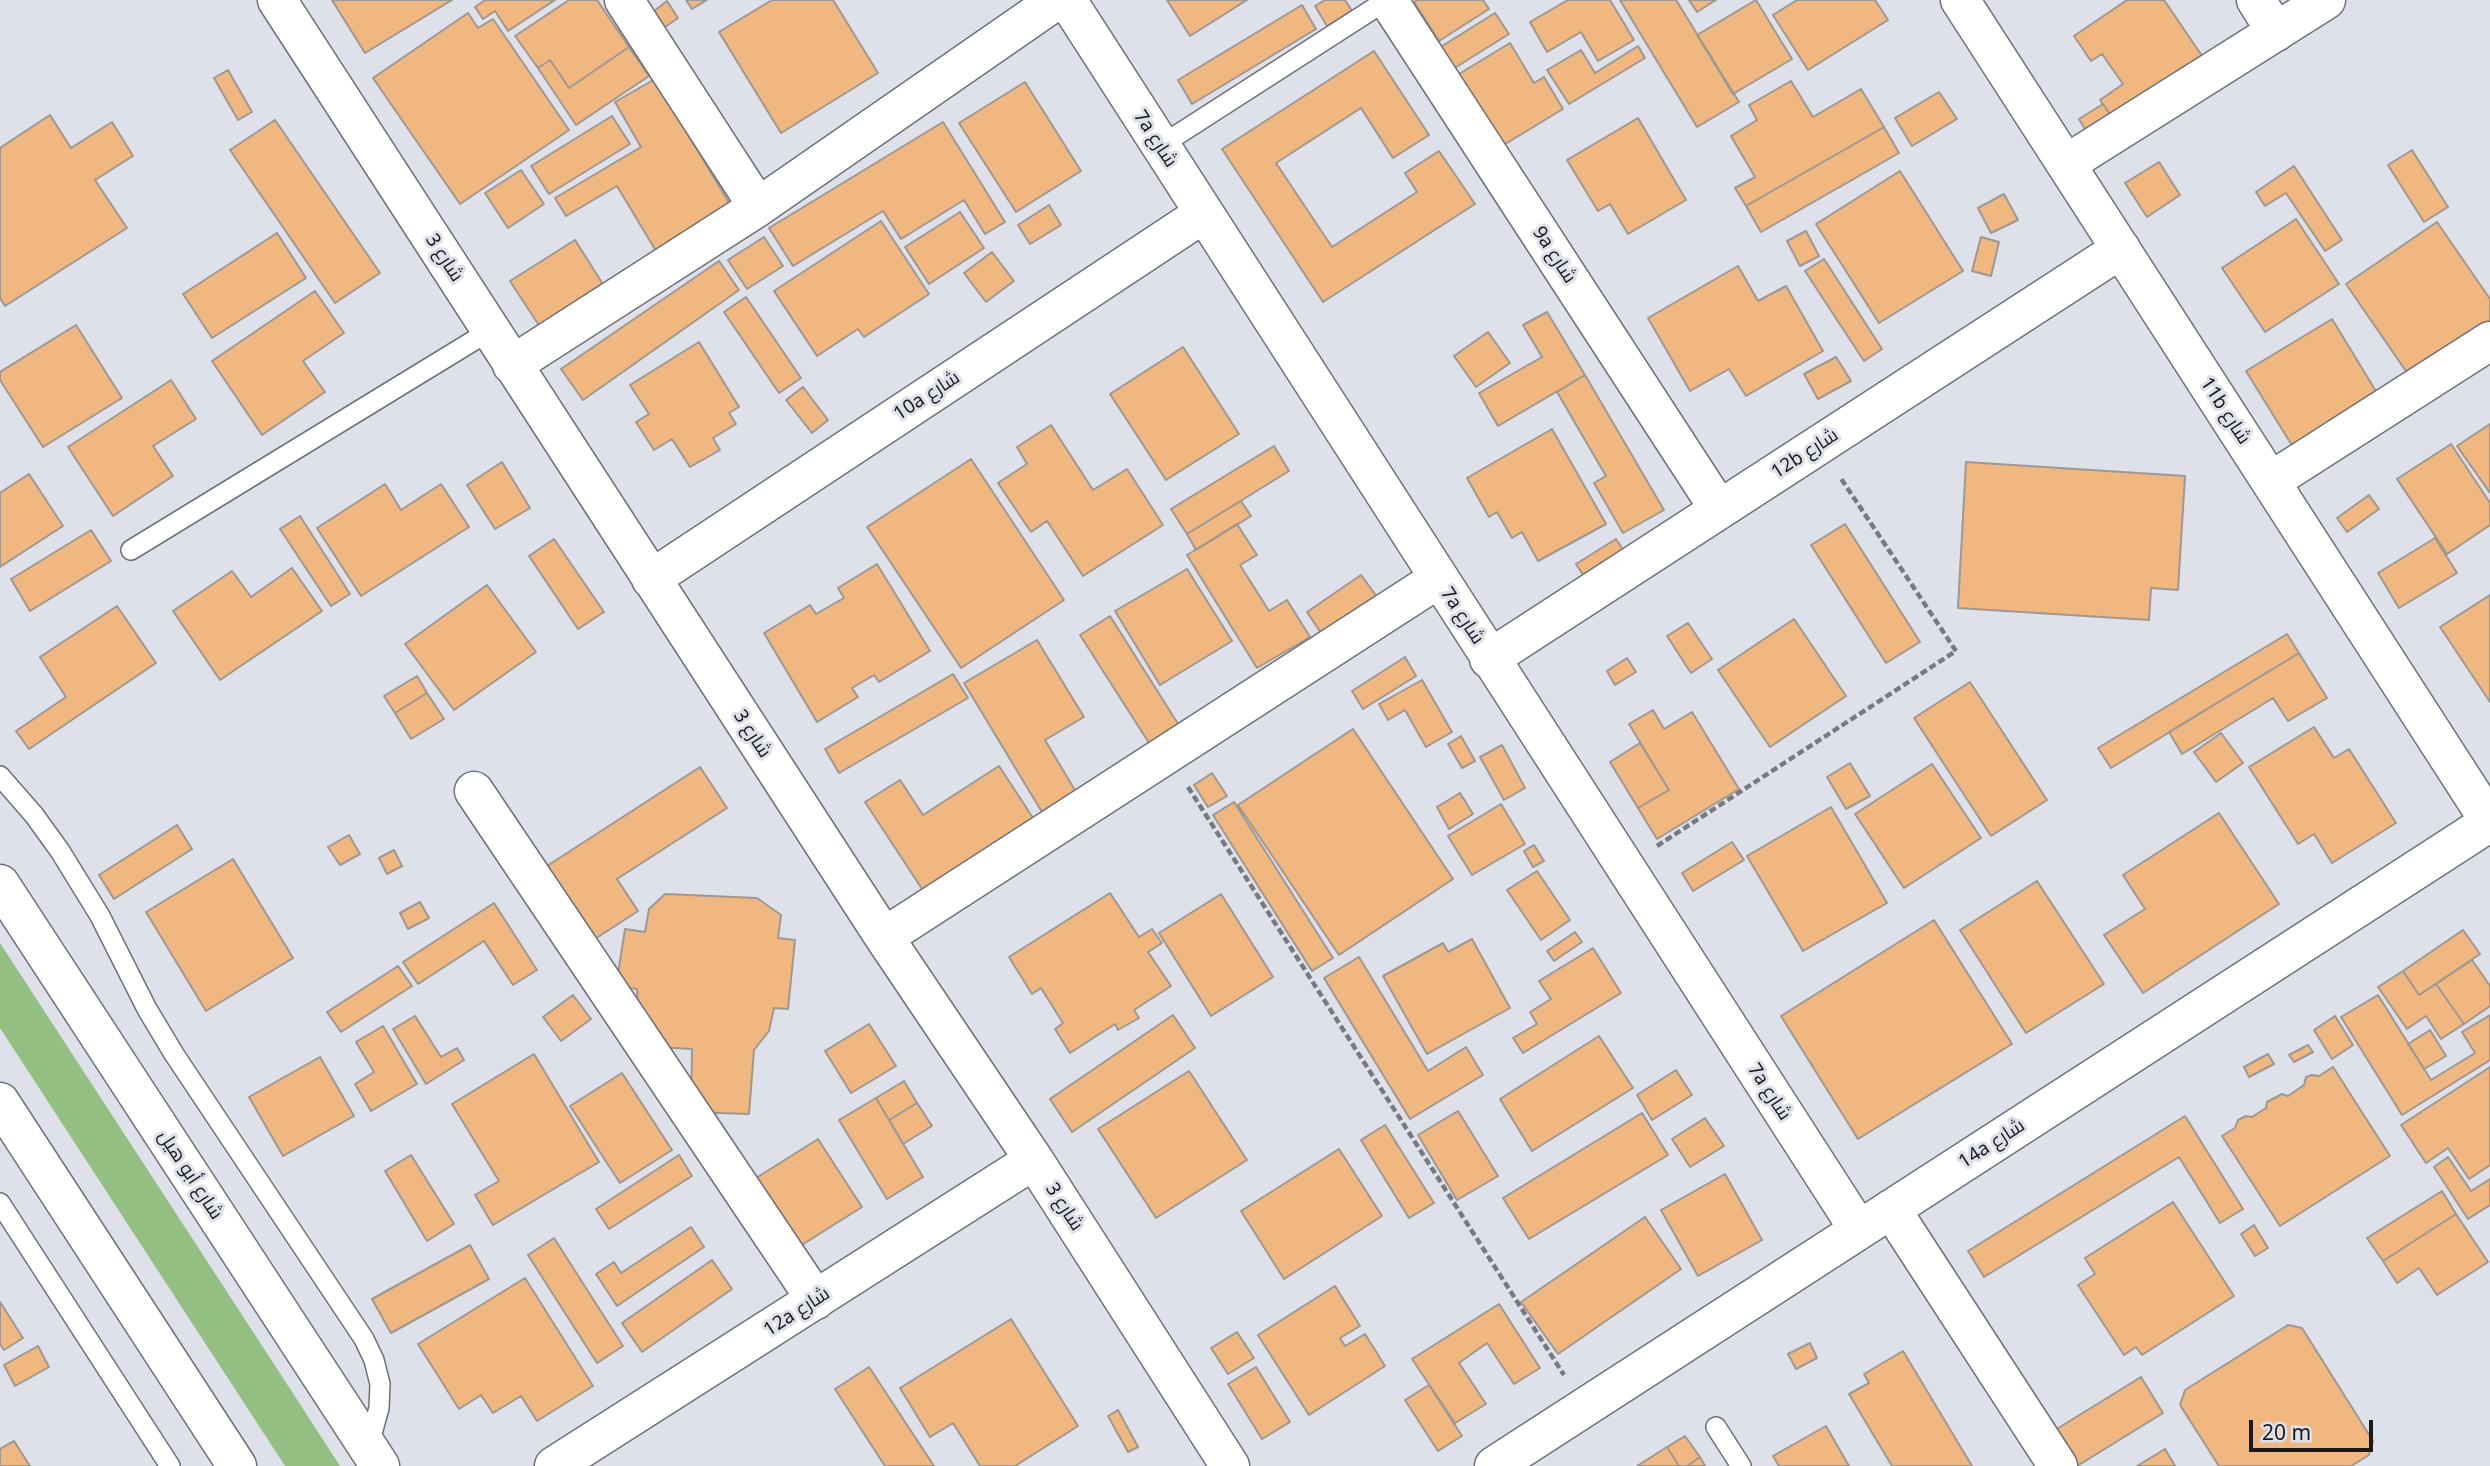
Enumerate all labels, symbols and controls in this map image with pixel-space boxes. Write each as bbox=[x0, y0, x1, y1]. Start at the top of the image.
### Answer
street label: 7a شارع bbox=[1128, 106, 1182, 172]
street label: 9a شارع bbox=[1527, 222, 1581, 288]
street label: شارع 3 bbox=[420, 230, 468, 286]
street label: 10a شارع bbox=[890, 366, 964, 426]
street label: 11b شارع bbox=[2195, 373, 2255, 449]
street label: 12b شارع bbox=[1767, 424, 1843, 484]
street label: 7a شارع bbox=[1435, 583, 1489, 649]
street label: شارع 3 bbox=[728, 706, 776, 762]
street label: 7a شارع bbox=[1742, 1059, 1796, 1125]
street label: 14a شارع bbox=[1955, 1114, 2029, 1174]
street label: شارع أبو هيل bbox=[153, 1126, 227, 1224]
street label: شارع 3 bbox=[1040, 1179, 1088, 1235]
street label: 12a شارع bbox=[760, 1282, 834, 1342]
scale bar bbox=[2252, 1406, 2376, 1450]
text: 20 m bbox=[2262, 1418, 2311, 1446]

